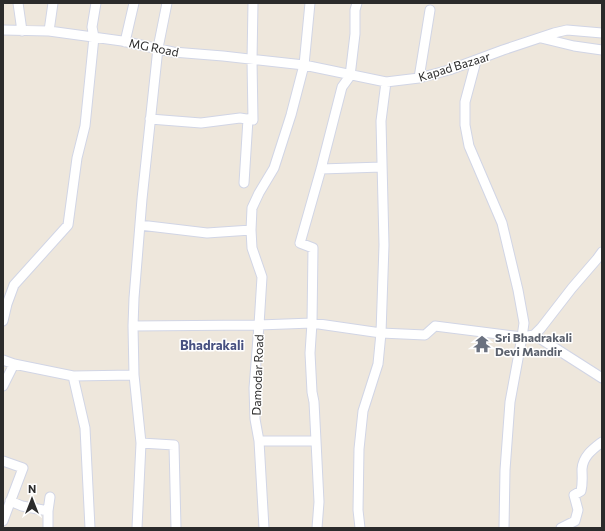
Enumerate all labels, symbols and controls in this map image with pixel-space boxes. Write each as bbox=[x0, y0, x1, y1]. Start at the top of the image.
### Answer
street label: MG Road bbox=[128, 35, 180, 59]
street label: Kapad Bazaar bbox=[416, 48, 492, 84]
place label: Sri Bhadrakali Devi Mandir bbox=[495, 330, 572, 358]
street label: Damodar Road bbox=[249, 334, 265, 416]
temple icon: Sri Bhadrakali Devi Mandir bbox=[472, 334, 492, 354]
district label: Bhadrakali bbox=[180, 337, 244, 353]
north arrow bbox=[12, 479, 52, 519]
text: N bbox=[28, 482, 36, 495]

